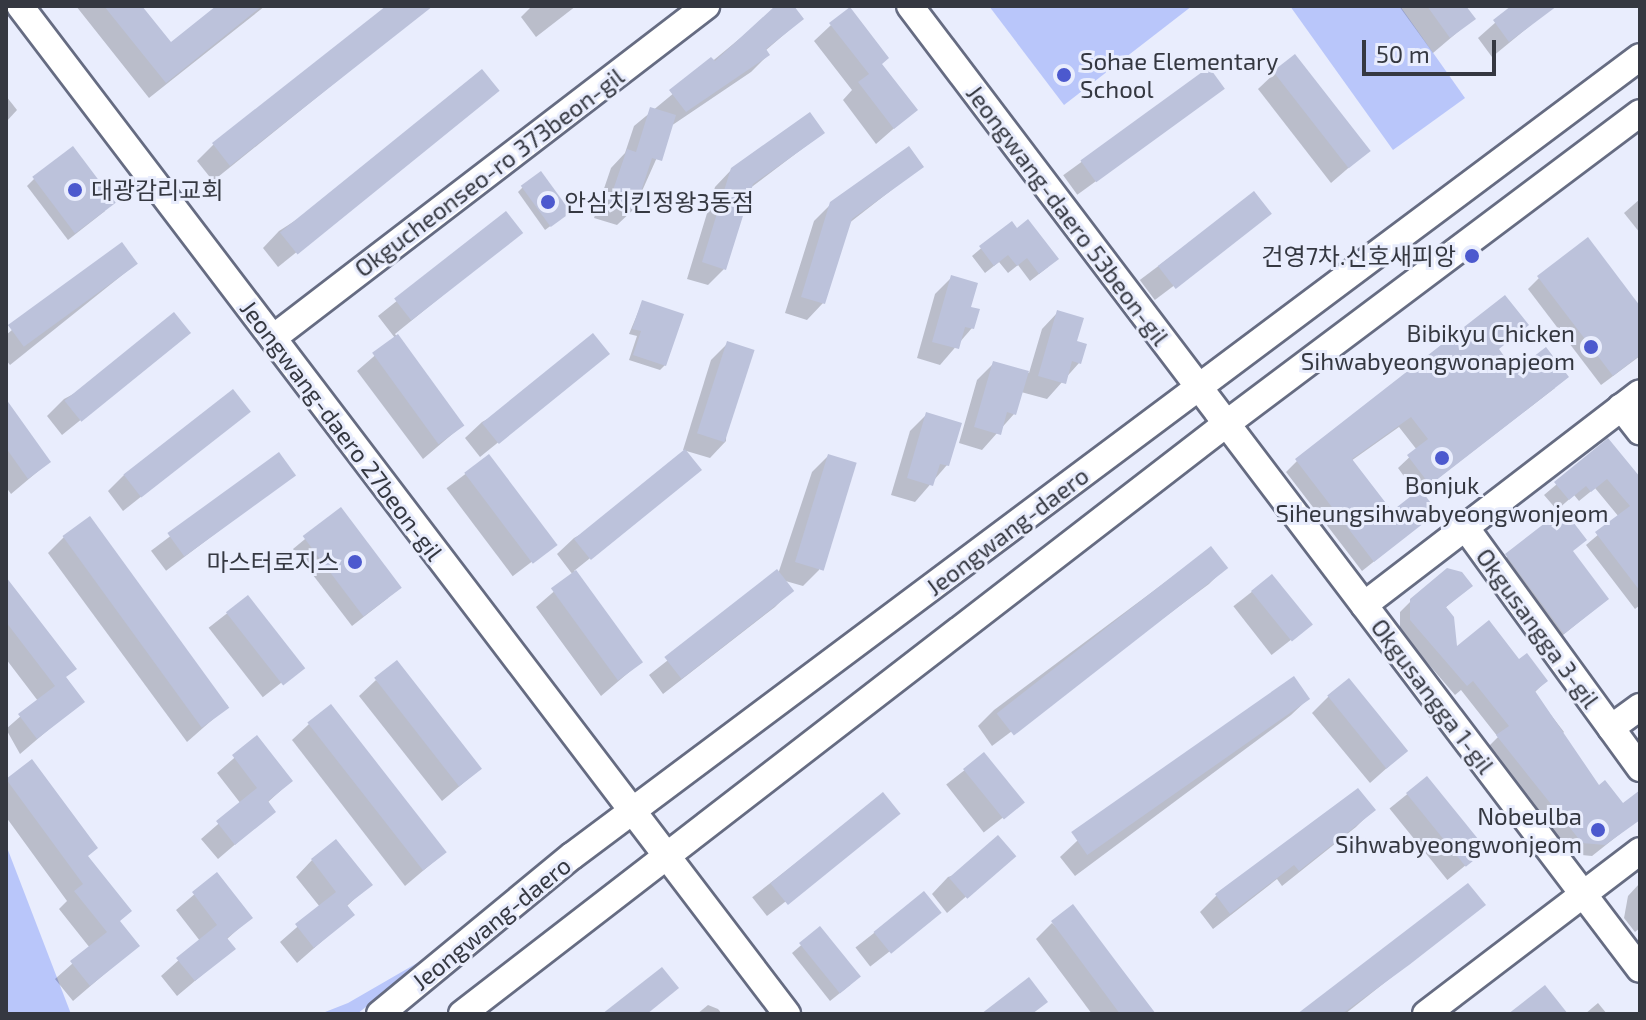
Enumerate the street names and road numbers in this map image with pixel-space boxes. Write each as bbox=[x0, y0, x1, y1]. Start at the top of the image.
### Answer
street label: Okgucheonseo-ro 373beon-gil bbox=[349, 61, 629, 283]
street label: Jeongwang-daero 53beon-gil bbox=[961, 79, 1175, 351]
street label: Jeongwang-daero 27beon-gil bbox=[235, 294, 449, 566]
street label: Jeongwang-daero bbox=[920, 461, 1094, 601]
street label: Okgusangga 3-gil bbox=[1470, 543, 1606, 713]
street label: Okgusangga 1-gil bbox=[1365, 613, 1501, 779]
street label: Jeongwang-daero bbox=[406, 850, 576, 996]

